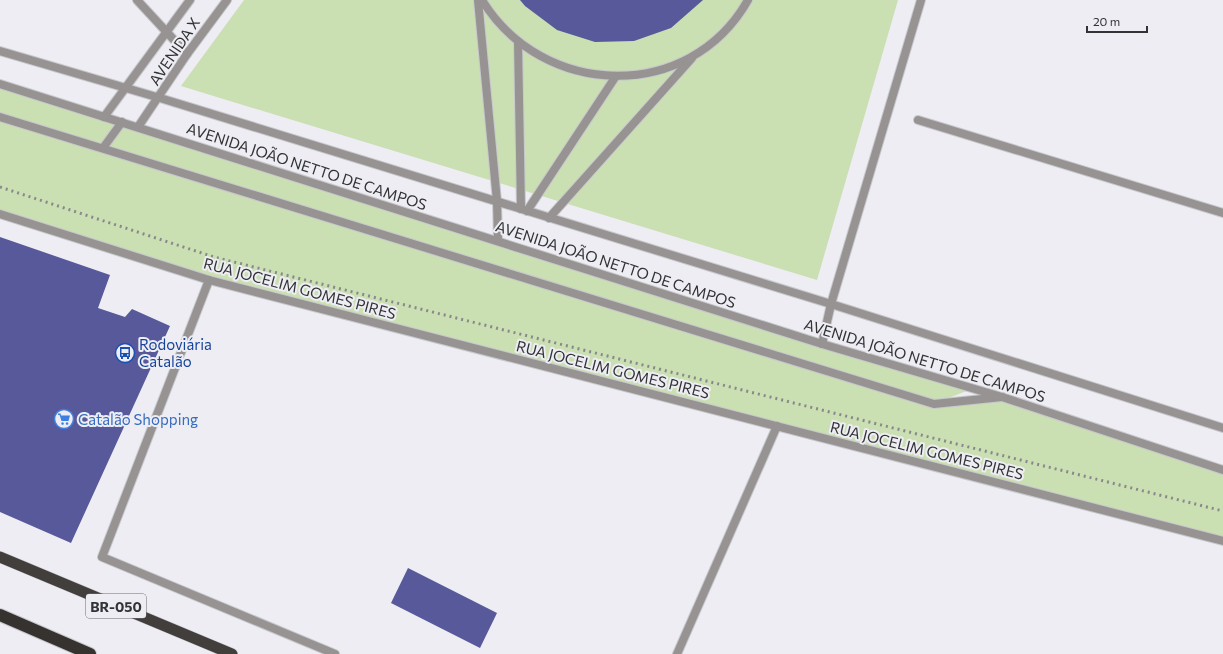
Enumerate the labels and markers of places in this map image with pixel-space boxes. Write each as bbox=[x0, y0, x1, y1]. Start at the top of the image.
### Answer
place label: Rodoviária Catalão bbox=[139, 335, 212, 370]
bus stop icon: Rodoviária Catalão bbox=[114, 342, 136, 364]
supermarket icon: Catalão Shopping bbox=[53, 408, 75, 430]
place label: Catalão Shopping bbox=[78, 410, 198, 428]

